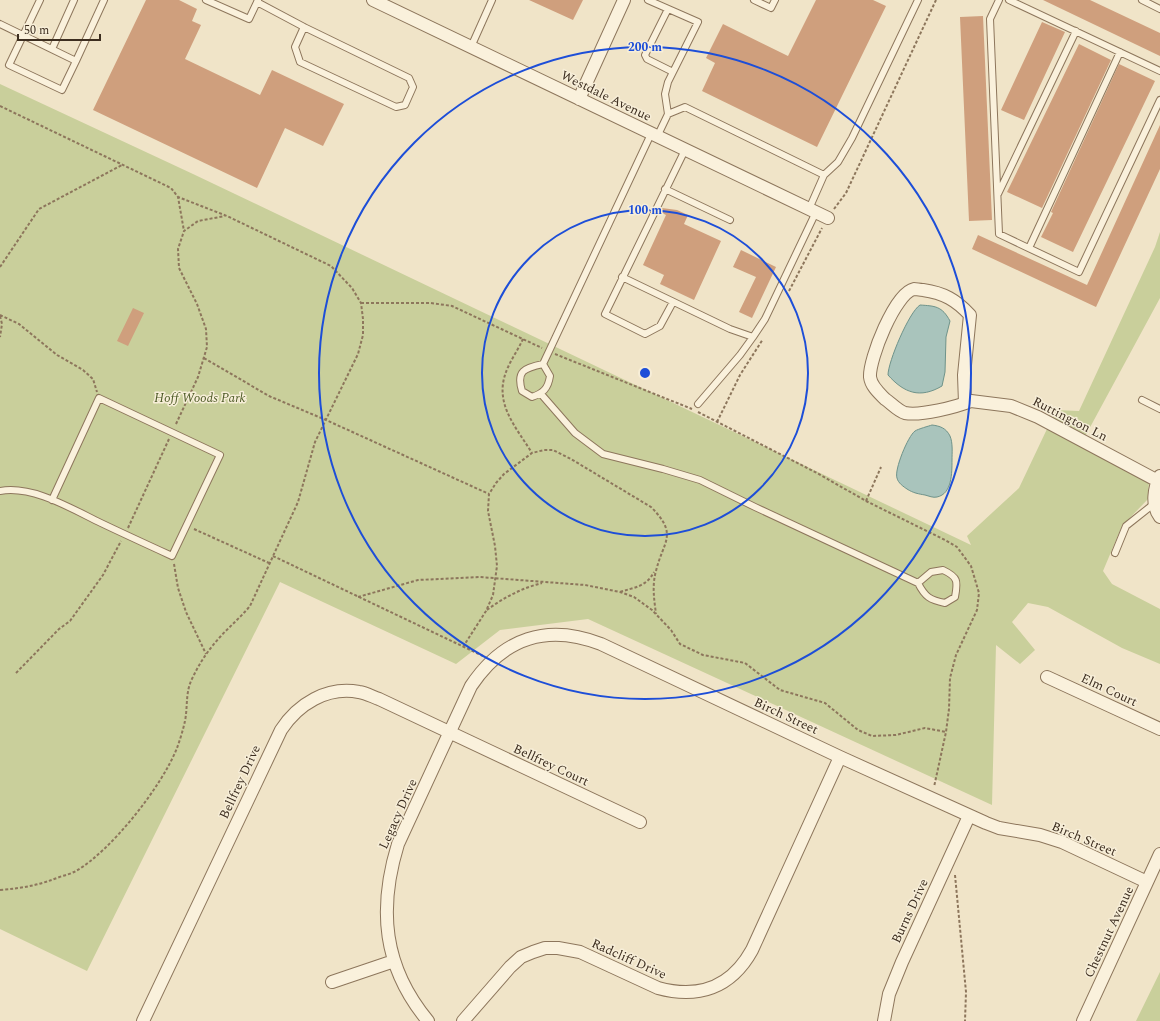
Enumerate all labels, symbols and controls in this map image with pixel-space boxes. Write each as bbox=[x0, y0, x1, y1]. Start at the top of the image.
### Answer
scale bar bbox=[18, 16, 100, 42]
text: 50 m bbox=[24, 21, 49, 40]
text: 200 m bbox=[628, 38, 662, 57]
street label: Westdale Avenue bbox=[557, 65, 655, 127]
text: 100 m bbox=[628, 201, 662, 220]
centre of rings bbox=[638, 366, 652, 380]
park label: Hoff Woods Park bbox=[154, 388, 246, 408]
street label: Ruttington Ln bbox=[1029, 391, 1111, 447]
street label: Elm Court bbox=[1077, 668, 1141, 712]
street label: Birch Street bbox=[751, 692, 822, 740]
street label: Bellfrey Court bbox=[510, 739, 593, 791]
street label: Bellfrey Drive bbox=[214, 742, 266, 822]
street label: Legacy Drive bbox=[374, 775, 422, 853]
street label: Birch Street bbox=[1048, 816, 1120, 862]
street label: Burns Drive bbox=[886, 875, 934, 947]
street label: Chestnut Avenue bbox=[1079, 883, 1139, 981]
street label: Radcliff Drive bbox=[588, 934, 670, 984]

